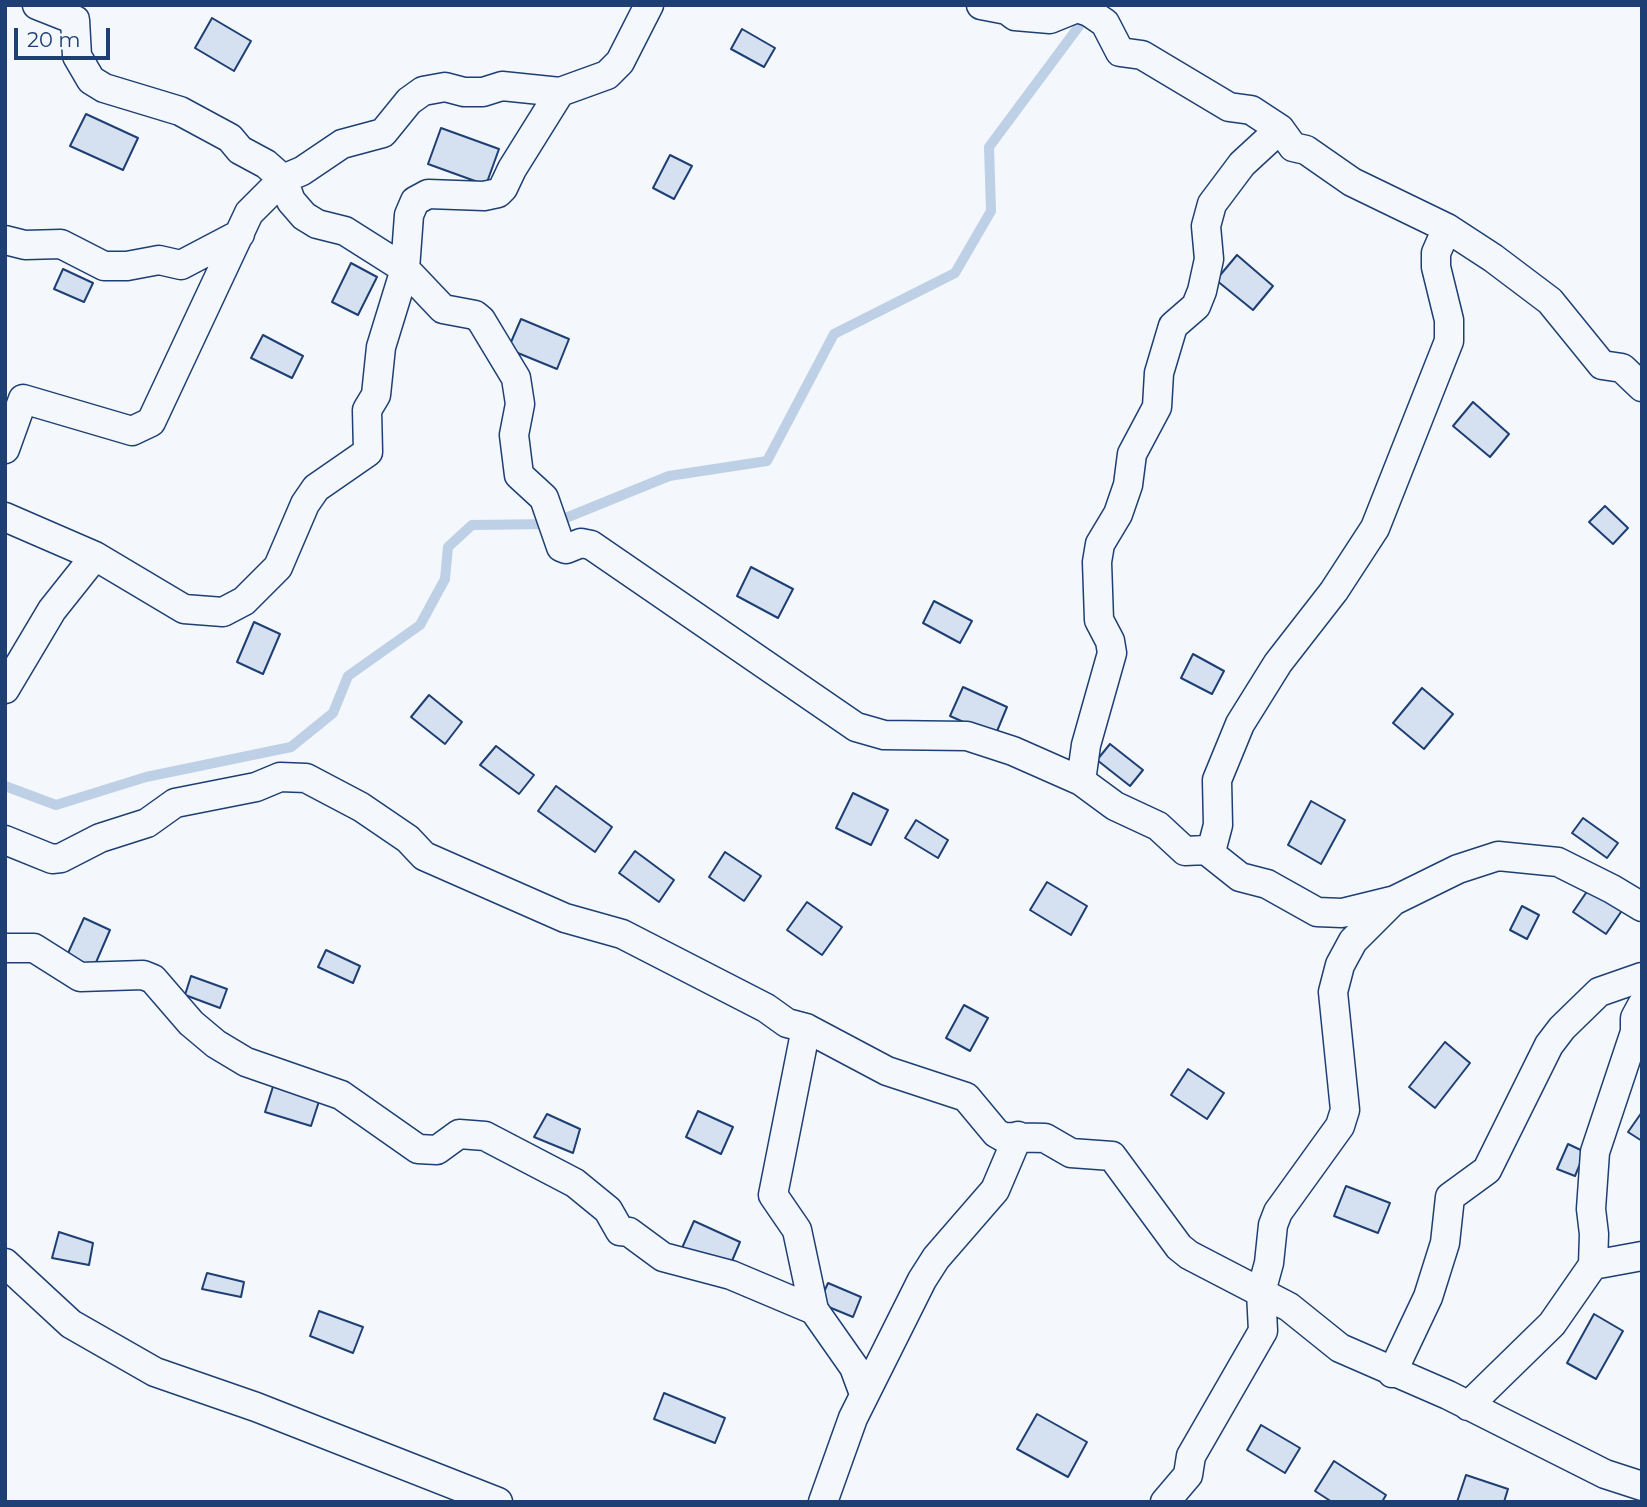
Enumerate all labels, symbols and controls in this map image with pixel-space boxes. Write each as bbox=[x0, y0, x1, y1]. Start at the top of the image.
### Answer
scale bar bbox=[18, 14, 114, 58]
text: 20 m bbox=[27, 27, 81, 52]

